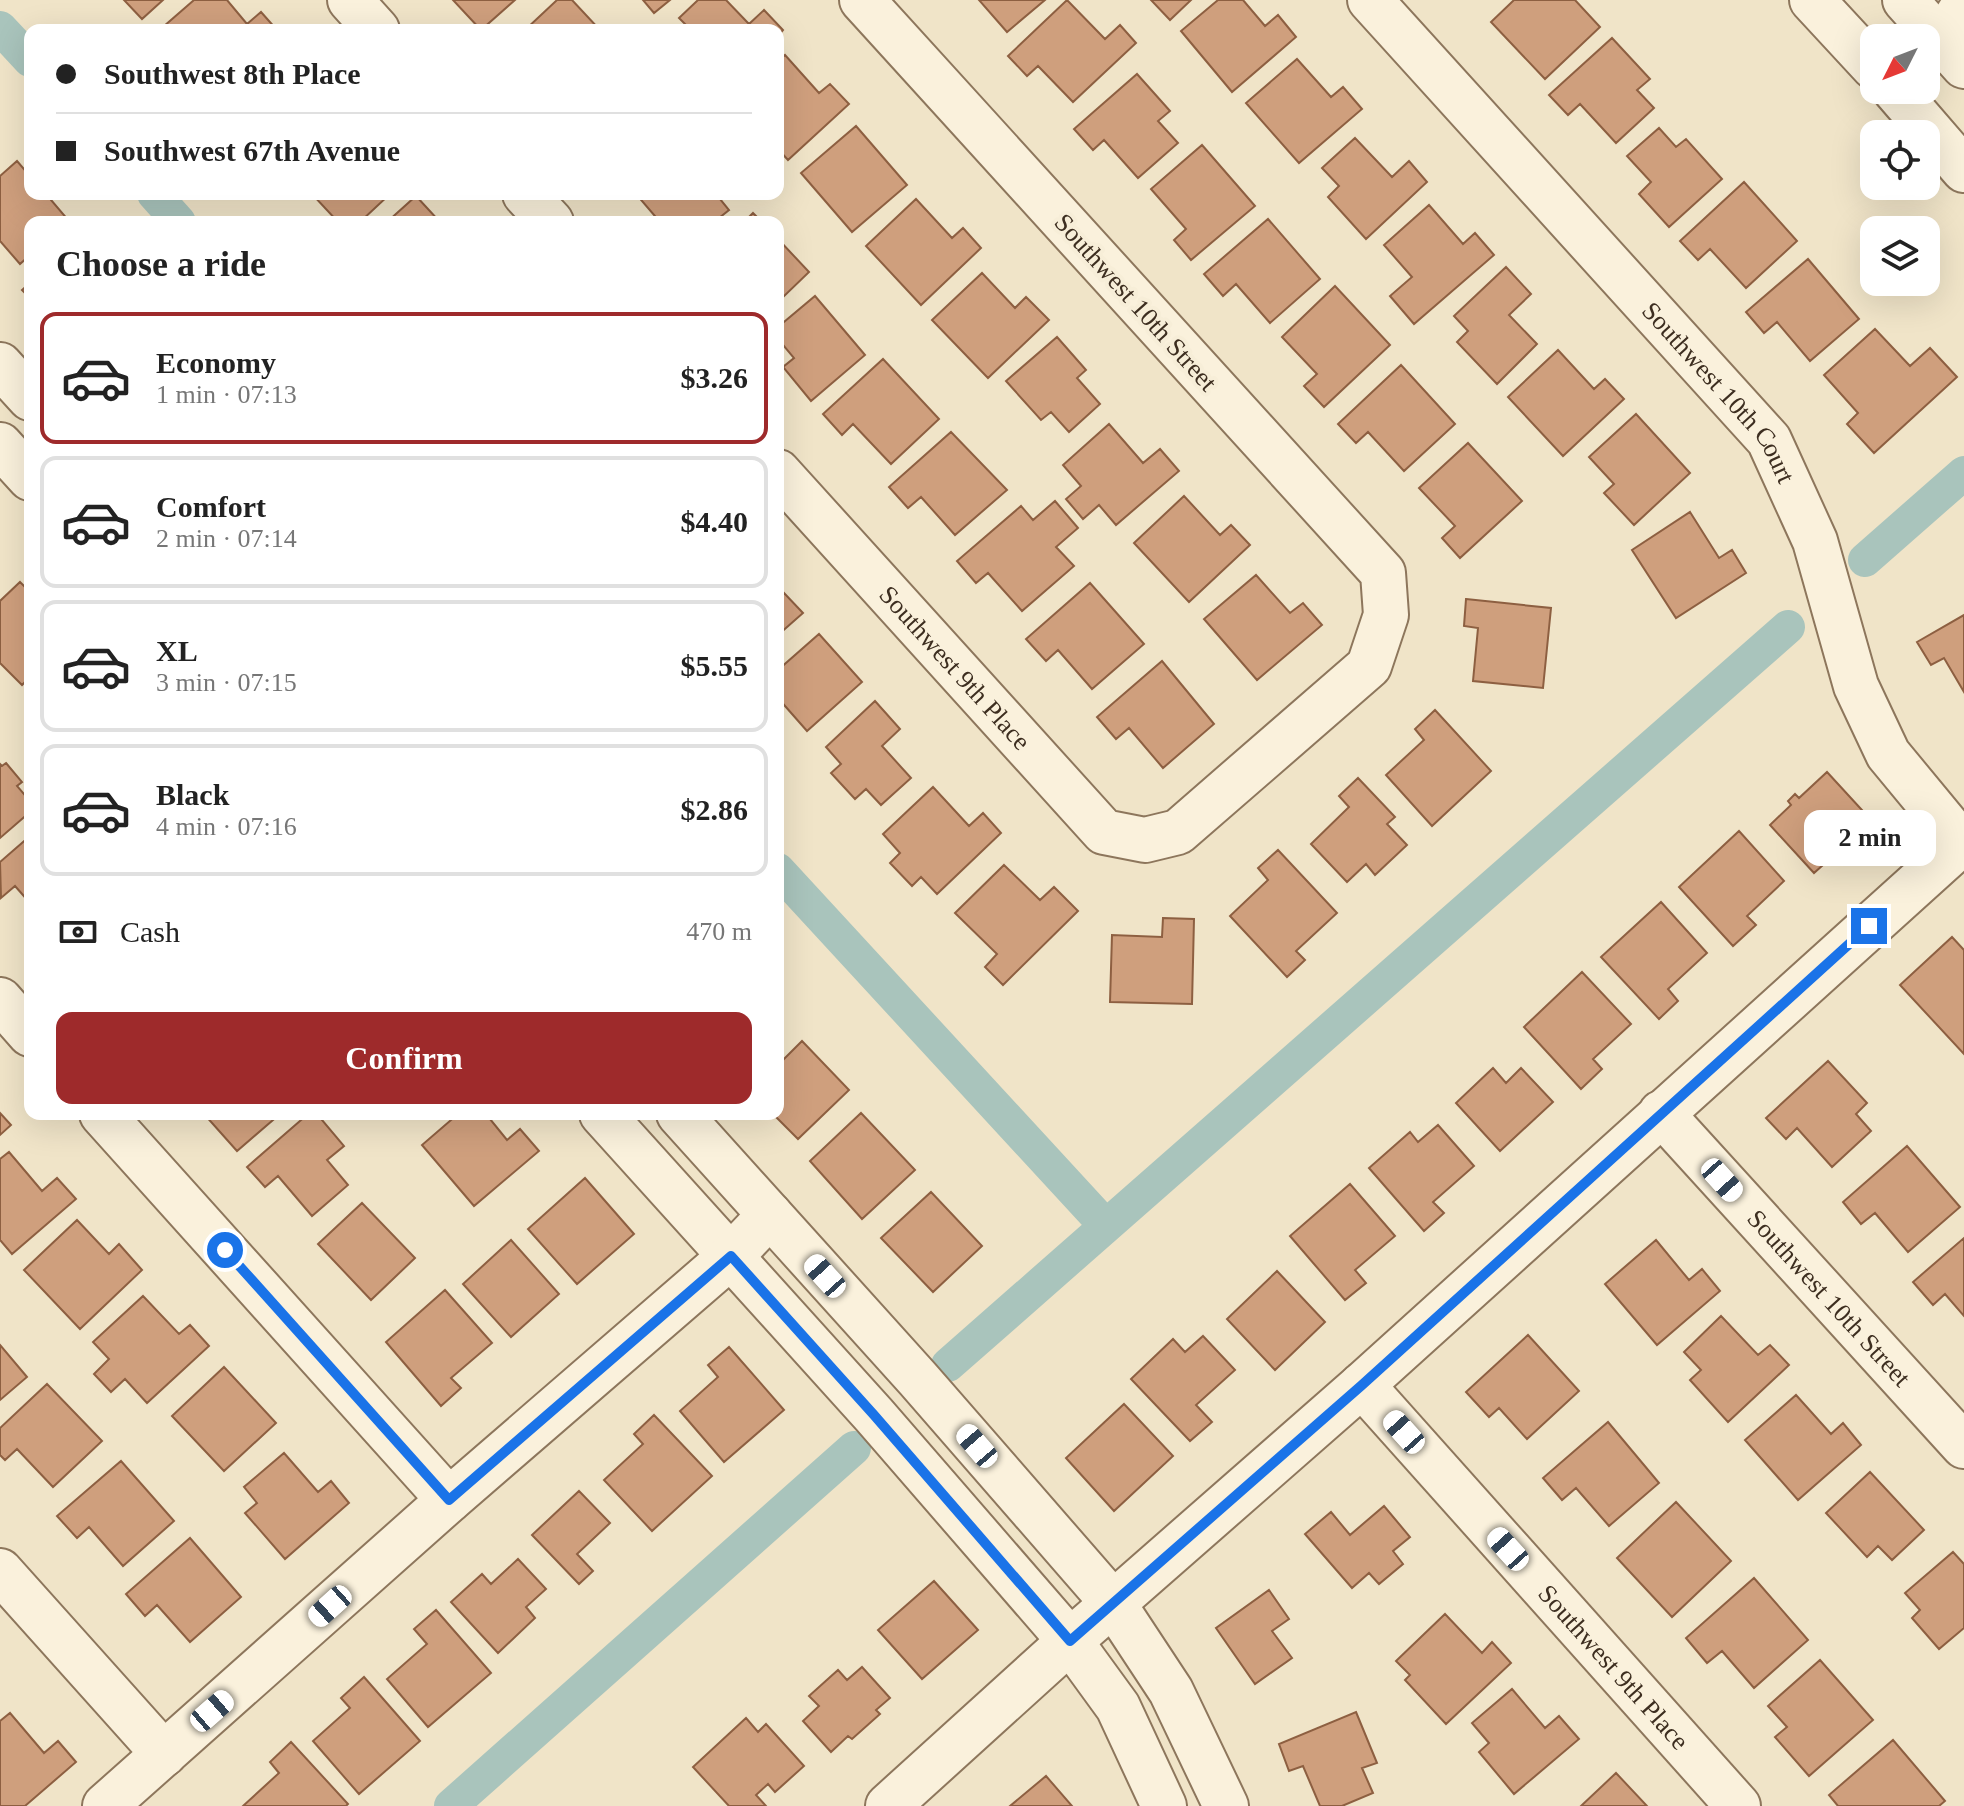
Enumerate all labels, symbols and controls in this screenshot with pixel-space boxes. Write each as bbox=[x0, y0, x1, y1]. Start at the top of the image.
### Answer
north arrow bbox=[1860, 24, 1940, 104]
map controls bbox=[1860, 24, 1940, 296]
text: Southwest 8th Place bbox=[104, 57, 361, 90]
button: locate bbox=[1860, 120, 1940, 200]
text: Southwest 67th Avenue bbox=[104, 134, 400, 167]
street label: Southwest 10th Street bbox=[1048, 208, 1223, 397]
button: layers bbox=[1860, 216, 1940, 296]
text: Choose a ride bbox=[56, 244, 266, 284]
street label: Southwest 10th Court bbox=[1636, 296, 1801, 488]
icon: car bbox=[60, 342, 132, 414]
text: Economy bbox=[156, 346, 276, 379]
text: $3.26 bbox=[681, 361, 748, 394]
text: 1 min · 07:13 bbox=[156, 380, 297, 409]
icon: car bbox=[60, 486, 132, 558]
text: Comfort bbox=[156, 490, 266, 523]
text: $4.40 bbox=[681, 505, 748, 538]
text: 2 min · 07:14 bbox=[156, 524, 297, 553]
street label: Southwest 9th Place bbox=[873, 580, 1036, 756]
icon: car bbox=[60, 630, 132, 702]
text: XL bbox=[156, 634, 198, 667]
text: $5.55 bbox=[681, 649, 748, 682]
text: 3 min · 07:15 bbox=[156, 668, 297, 697]
icon: car bbox=[60, 774, 132, 846]
text: Black bbox=[156, 778, 229, 811]
text: $2.86 bbox=[681, 793, 748, 826]
callout: 2 min bbox=[1803, 810, 1935, 866]
text: 4 min · 07:16 bbox=[156, 812, 297, 841]
text: 2 min bbox=[1839, 823, 1901, 852]
route end bbox=[1851, 908, 1887, 944]
icon: cash bbox=[56, 910, 100, 954]
text: Cash bbox=[120, 915, 180, 948]
text: 470 m bbox=[686, 917, 752, 946]
button: Confirm bbox=[56, 1012, 752, 1104]
car bbox=[1697, 1154, 1747, 1206]
street label: Southwest 10th Street bbox=[1741, 1204, 1917, 1393]
route start bbox=[207, 1232, 243, 1268]
car bbox=[800, 1250, 850, 1302]
car bbox=[1379, 1406, 1429, 1458]
car bbox=[952, 1420, 1002, 1472]
car bbox=[1483, 1523, 1533, 1575]
street label: Southwest 9th Place bbox=[1532, 1579, 1695, 1756]
car bbox=[304, 1581, 356, 1631]
car bbox=[186, 1686, 238, 1736]

